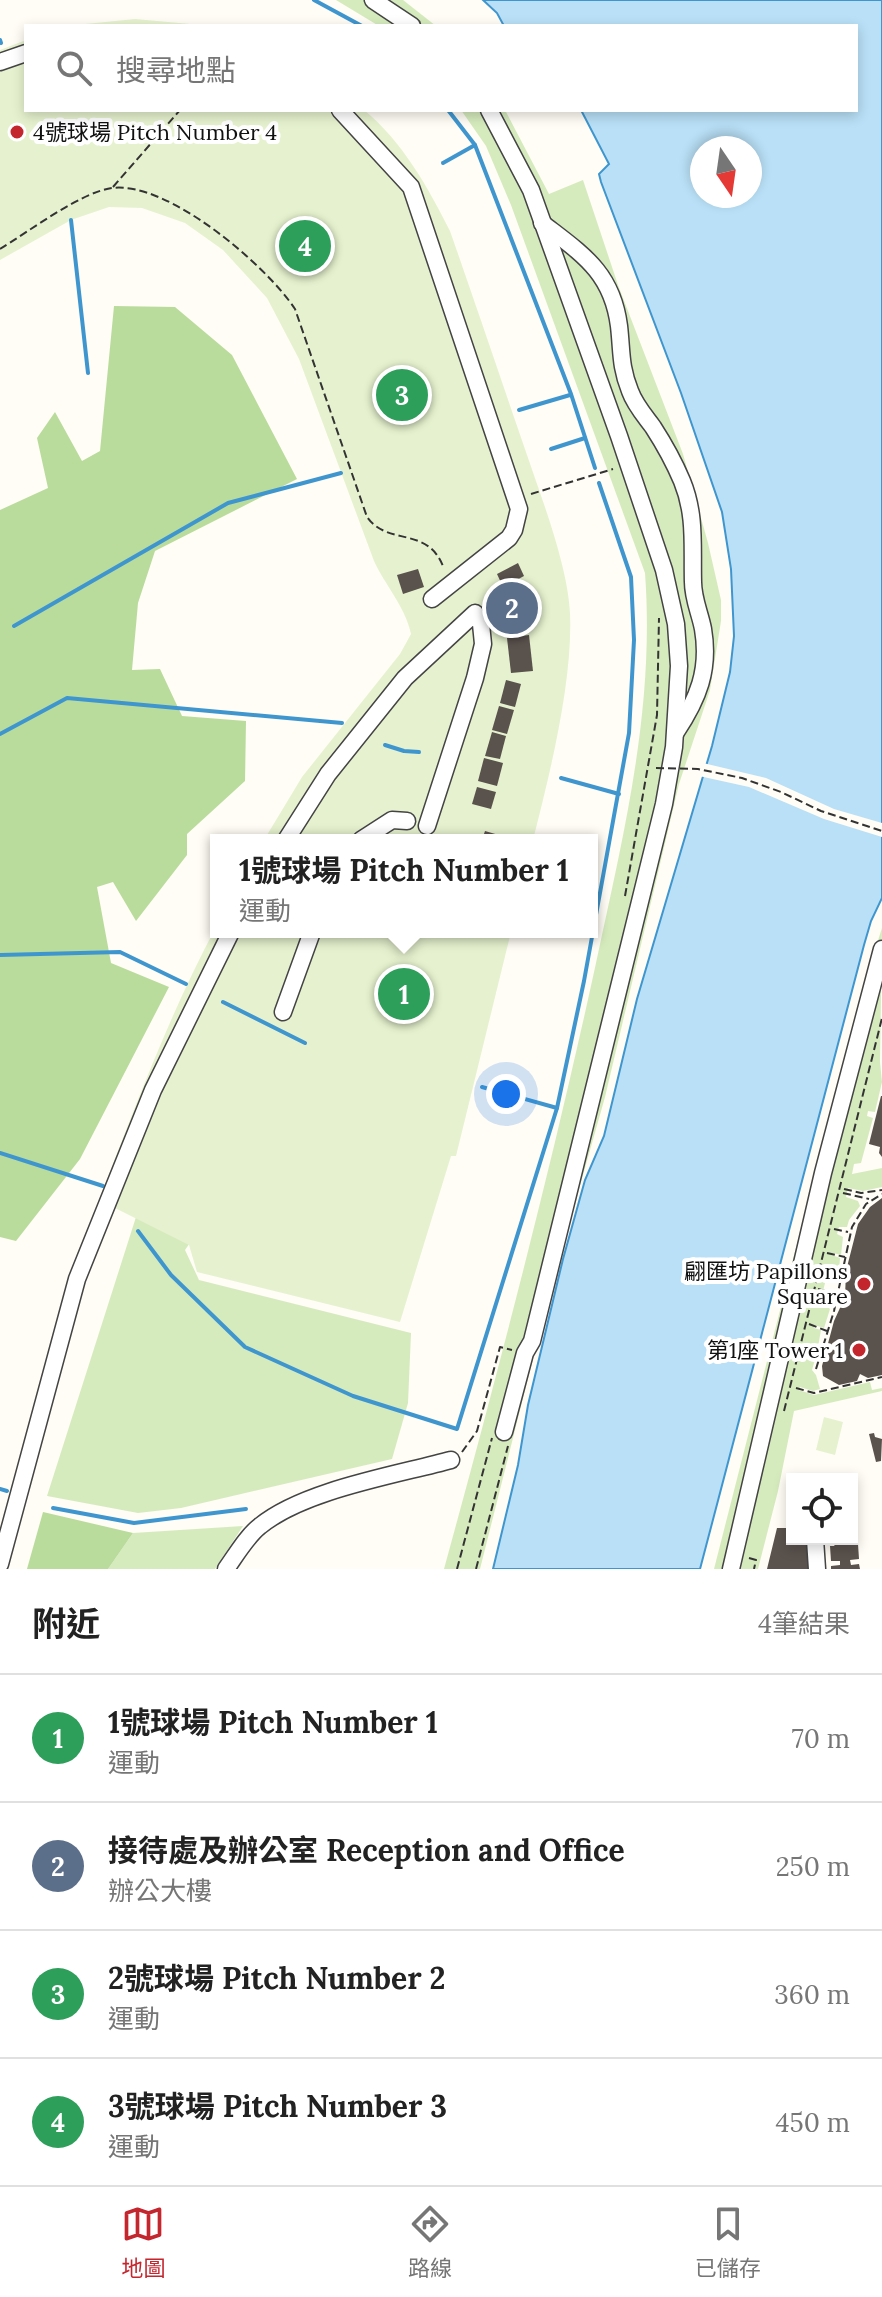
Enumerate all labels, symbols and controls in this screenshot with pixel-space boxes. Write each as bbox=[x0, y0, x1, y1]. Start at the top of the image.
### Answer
search box bbox=[24, 24, 858, 112]
icon: search bbox=[52, 46, 96, 90]
text: 搜尋地點 bbox=[116, 51, 236, 89]
place label: 4號球場 Pitch Number 4 bbox=[33, 118, 277, 146]
marker: 4號球場 Pitch Number 4 bbox=[8, 123, 26, 141]
north arrow bbox=[690, 136, 762, 208]
pin: 4 bbox=[279, 216, 331, 276]
pin: 3 bbox=[376, 365, 428, 425]
pin: 2 bbox=[486, 578, 538, 638]
popup bbox=[210, 834, 598, 938]
text: 1號球場 Pitch Number 1 bbox=[239, 851, 569, 889]
text: 運動 bbox=[239, 894, 291, 927]
pin: 1 bbox=[378, 964, 430, 1024]
your location bbox=[486, 1074, 526, 1114]
place label: 翩匯坊 Papillons Square bbox=[684, 1257, 848, 1310]
marker: 翩匯坊 Papillons Square bbox=[855, 1275, 873, 1293]
place label: 第1座 Tower 1 bbox=[707, 1336, 843, 1364]
marker: 第1座 Tower 1 bbox=[850, 1341, 868, 1359]
map controls bbox=[786, 1473, 858, 1545]
button: locate bbox=[786, 1473, 858, 1545]
text: 附近 bbox=[32, 1602, 100, 1645]
text: 4筆結果 bbox=[758, 1607, 850, 1640]
text: 1號球場 Pitch Number 1 bbox=[108, 1703, 438, 1741]
text: 1 bbox=[53, 1722, 63, 1755]
text: 70 m bbox=[792, 1722, 850, 1755]
text: 運動 bbox=[108, 1746, 160, 1779]
text: 接待處及辦公室 Reception and Office bbox=[108, 1831, 625, 1869]
text: 2 bbox=[51, 1850, 65, 1883]
text: 250 m bbox=[776, 1850, 850, 1883]
text: 辦公大樓 bbox=[108, 1874, 212, 1907]
text: 2號球場 Pitch Number 2 bbox=[108, 1959, 445, 1997]
text: 3 bbox=[51, 1978, 65, 2011]
text: 360 m bbox=[774, 1978, 850, 2011]
text: 運動 bbox=[108, 2002, 160, 2035]
text: 3號球場 Pitch Number 3 bbox=[108, 2087, 447, 2125]
text: 4 bbox=[51, 2106, 65, 2139]
text: 450 m bbox=[776, 2106, 850, 2139]
text: 運動 bbox=[108, 2130, 160, 2163]
tab: 地圖 bbox=[121, 2202, 165, 2282]
tab: 路線 bbox=[408, 2202, 452, 2282]
tab: 已儲存 bbox=[695, 2202, 761, 2282]

